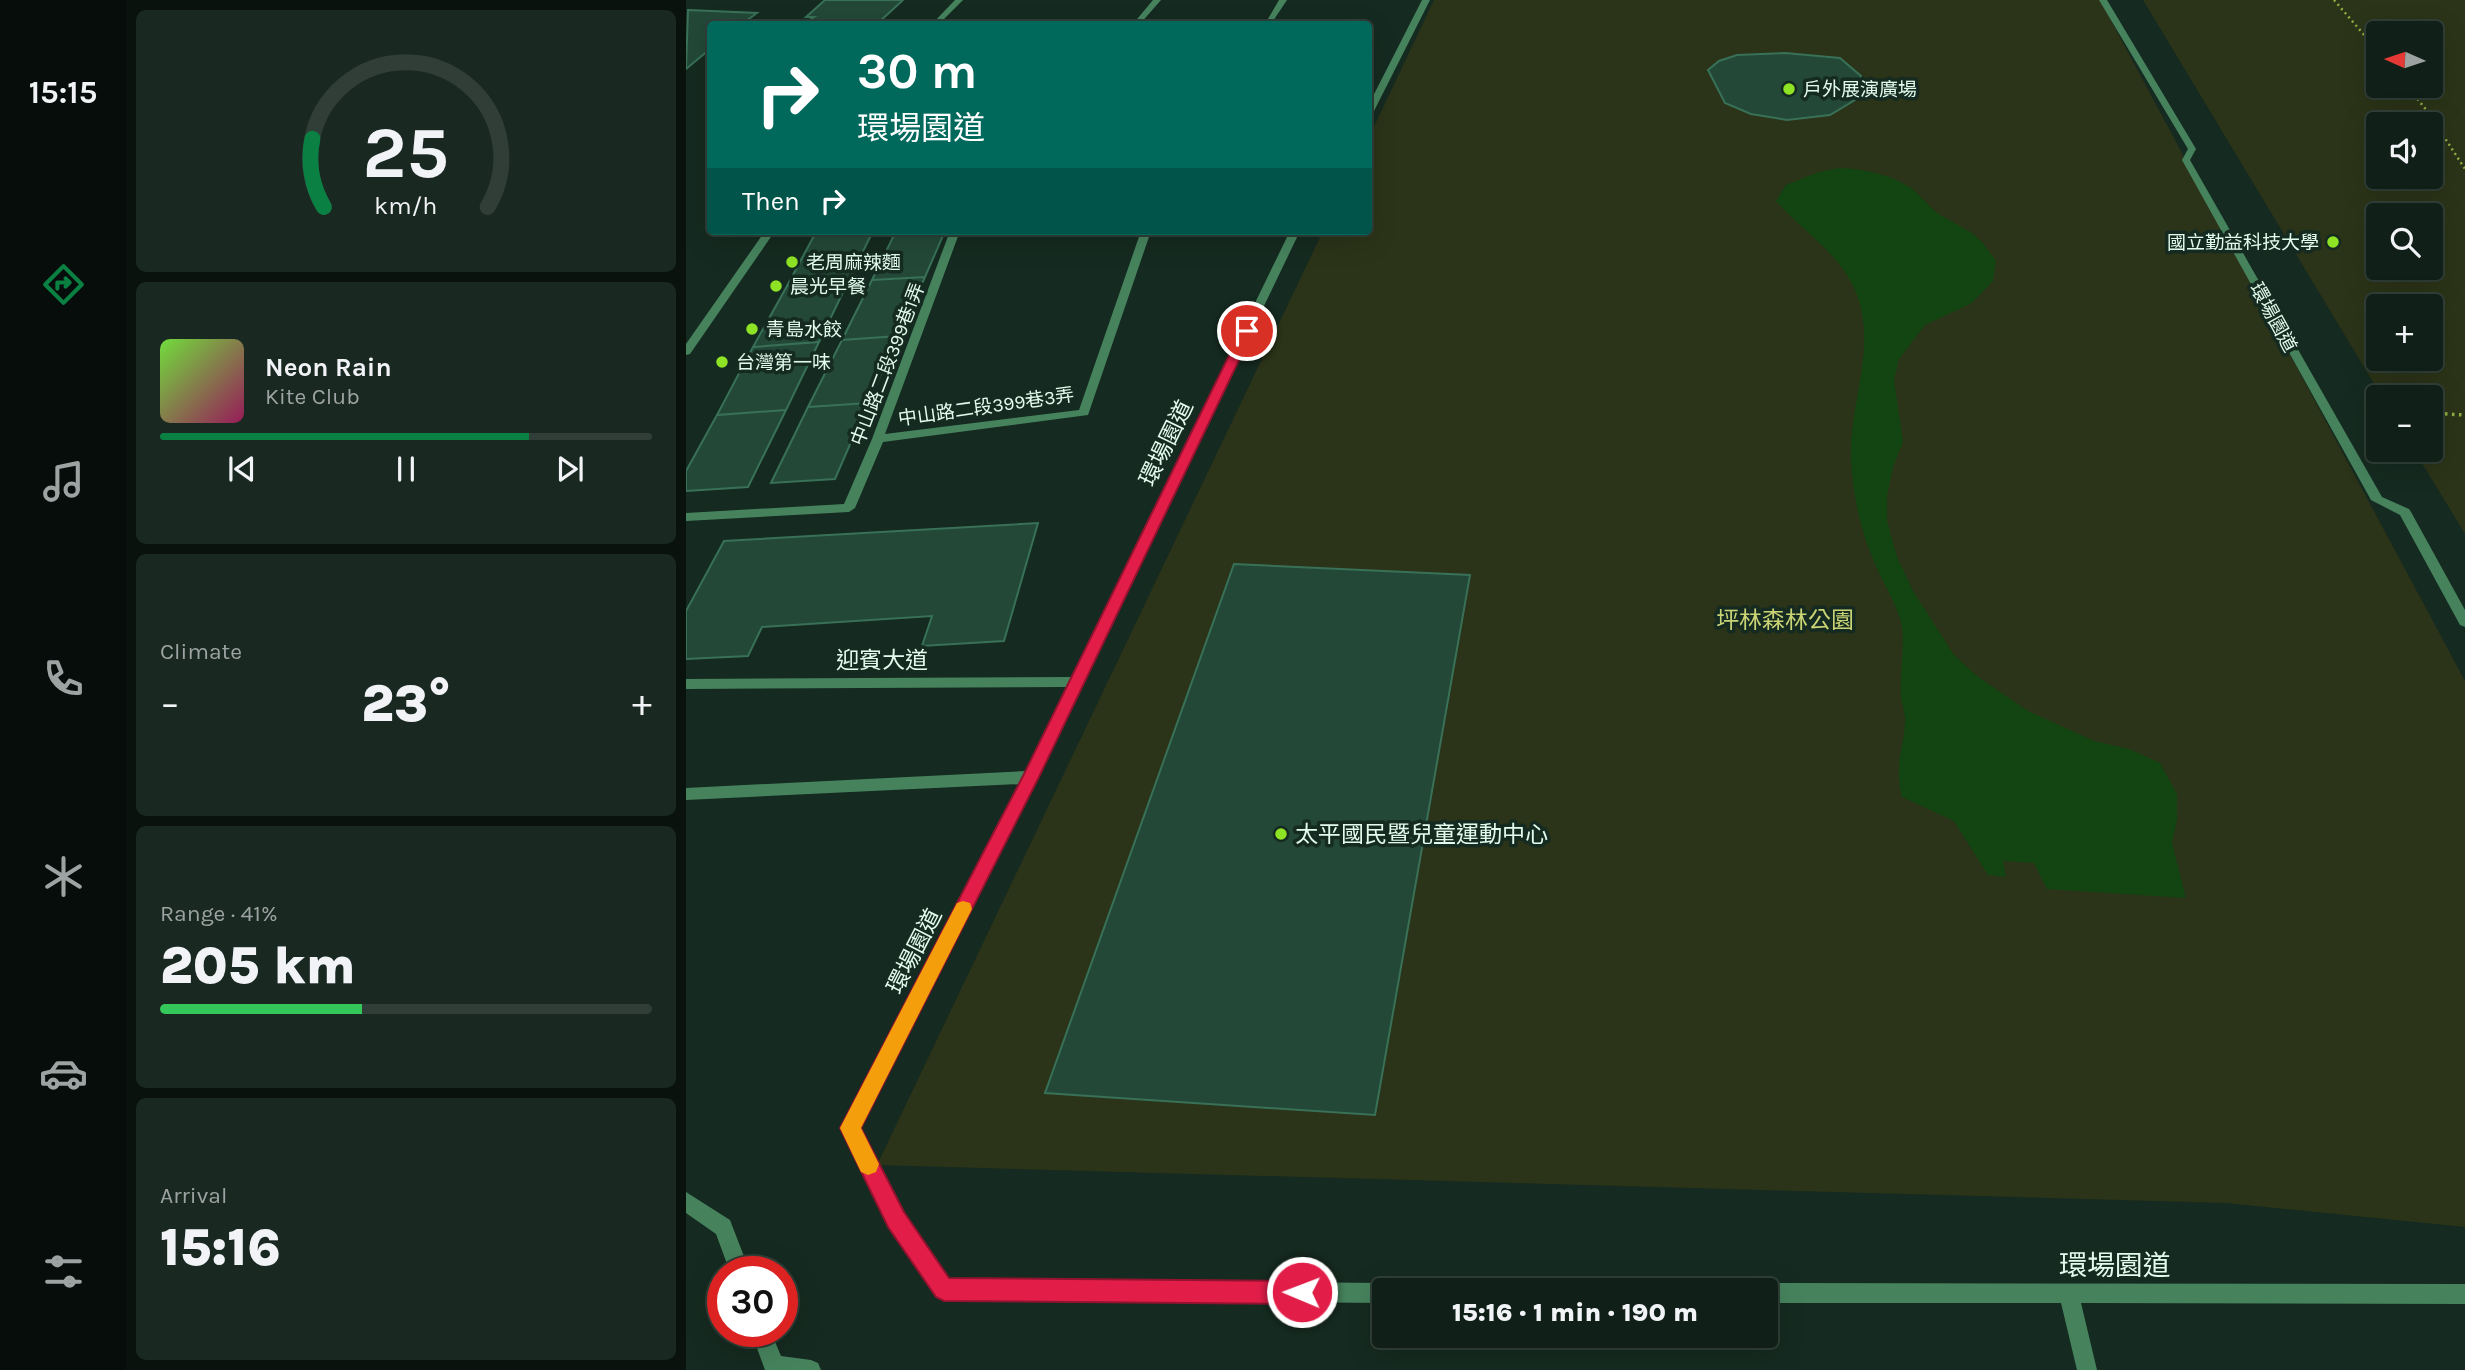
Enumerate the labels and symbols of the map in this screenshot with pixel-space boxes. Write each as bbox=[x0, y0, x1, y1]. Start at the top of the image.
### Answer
north arrow bbox=[2366, 21, 2443, 98]
place label: 戶外展演廣場 bbox=[1803, 79, 1917, 101]
marker: 戶外展演廣場 bbox=[1781, 81, 1797, 97]
place label: 國立勤益科技大學 bbox=[2167, 232, 2319, 254]
marker: 國立勤益科技大學 bbox=[2325, 234, 2341, 250]
place label: 老周麻辣麵 bbox=[806, 252, 901, 274]
marker: 老周麻辣麵 bbox=[784, 254, 800, 270]
place label: 晨光早餐 bbox=[790, 276, 866, 298]
marker: 晨光早餐 bbox=[768, 278, 784, 294]
street label: 環場園道 bbox=[2245, 279, 2301, 356]
street label: 中山路二段399巷1弄 bbox=[847, 280, 929, 449]
pin bbox=[1217, 301, 1277, 361]
place label: 青島水餃 bbox=[766, 319, 842, 341]
marker: 青島水餃 bbox=[744, 321, 760, 337]
place label: 台灣第一味 bbox=[736, 352, 831, 374]
marker: 台灣第一味 bbox=[714, 354, 730, 370]
street label: 中山路二段399巷3弄 bbox=[897, 384, 1076, 430]
street label: 環場園道 bbox=[1134, 396, 1199, 490]
park label: 坪林森林公園 bbox=[1716, 607, 1854, 634]
street label: 迎賓大道 bbox=[836, 647, 928, 674]
place label: 太平國民暨兒童運動中心 bbox=[1295, 821, 1548, 848]
marker: 太平國民暨兒童運動中心 bbox=[1273, 826, 1289, 842]
street label: 環場園道 bbox=[882, 904, 947, 998]
street label: 環場園道 bbox=[2059, 1249, 2171, 1282]
position arrow bbox=[1265, 1255, 1339, 1329]
speed limit sign: 30 bbox=[707, 1256, 798, 1347]

